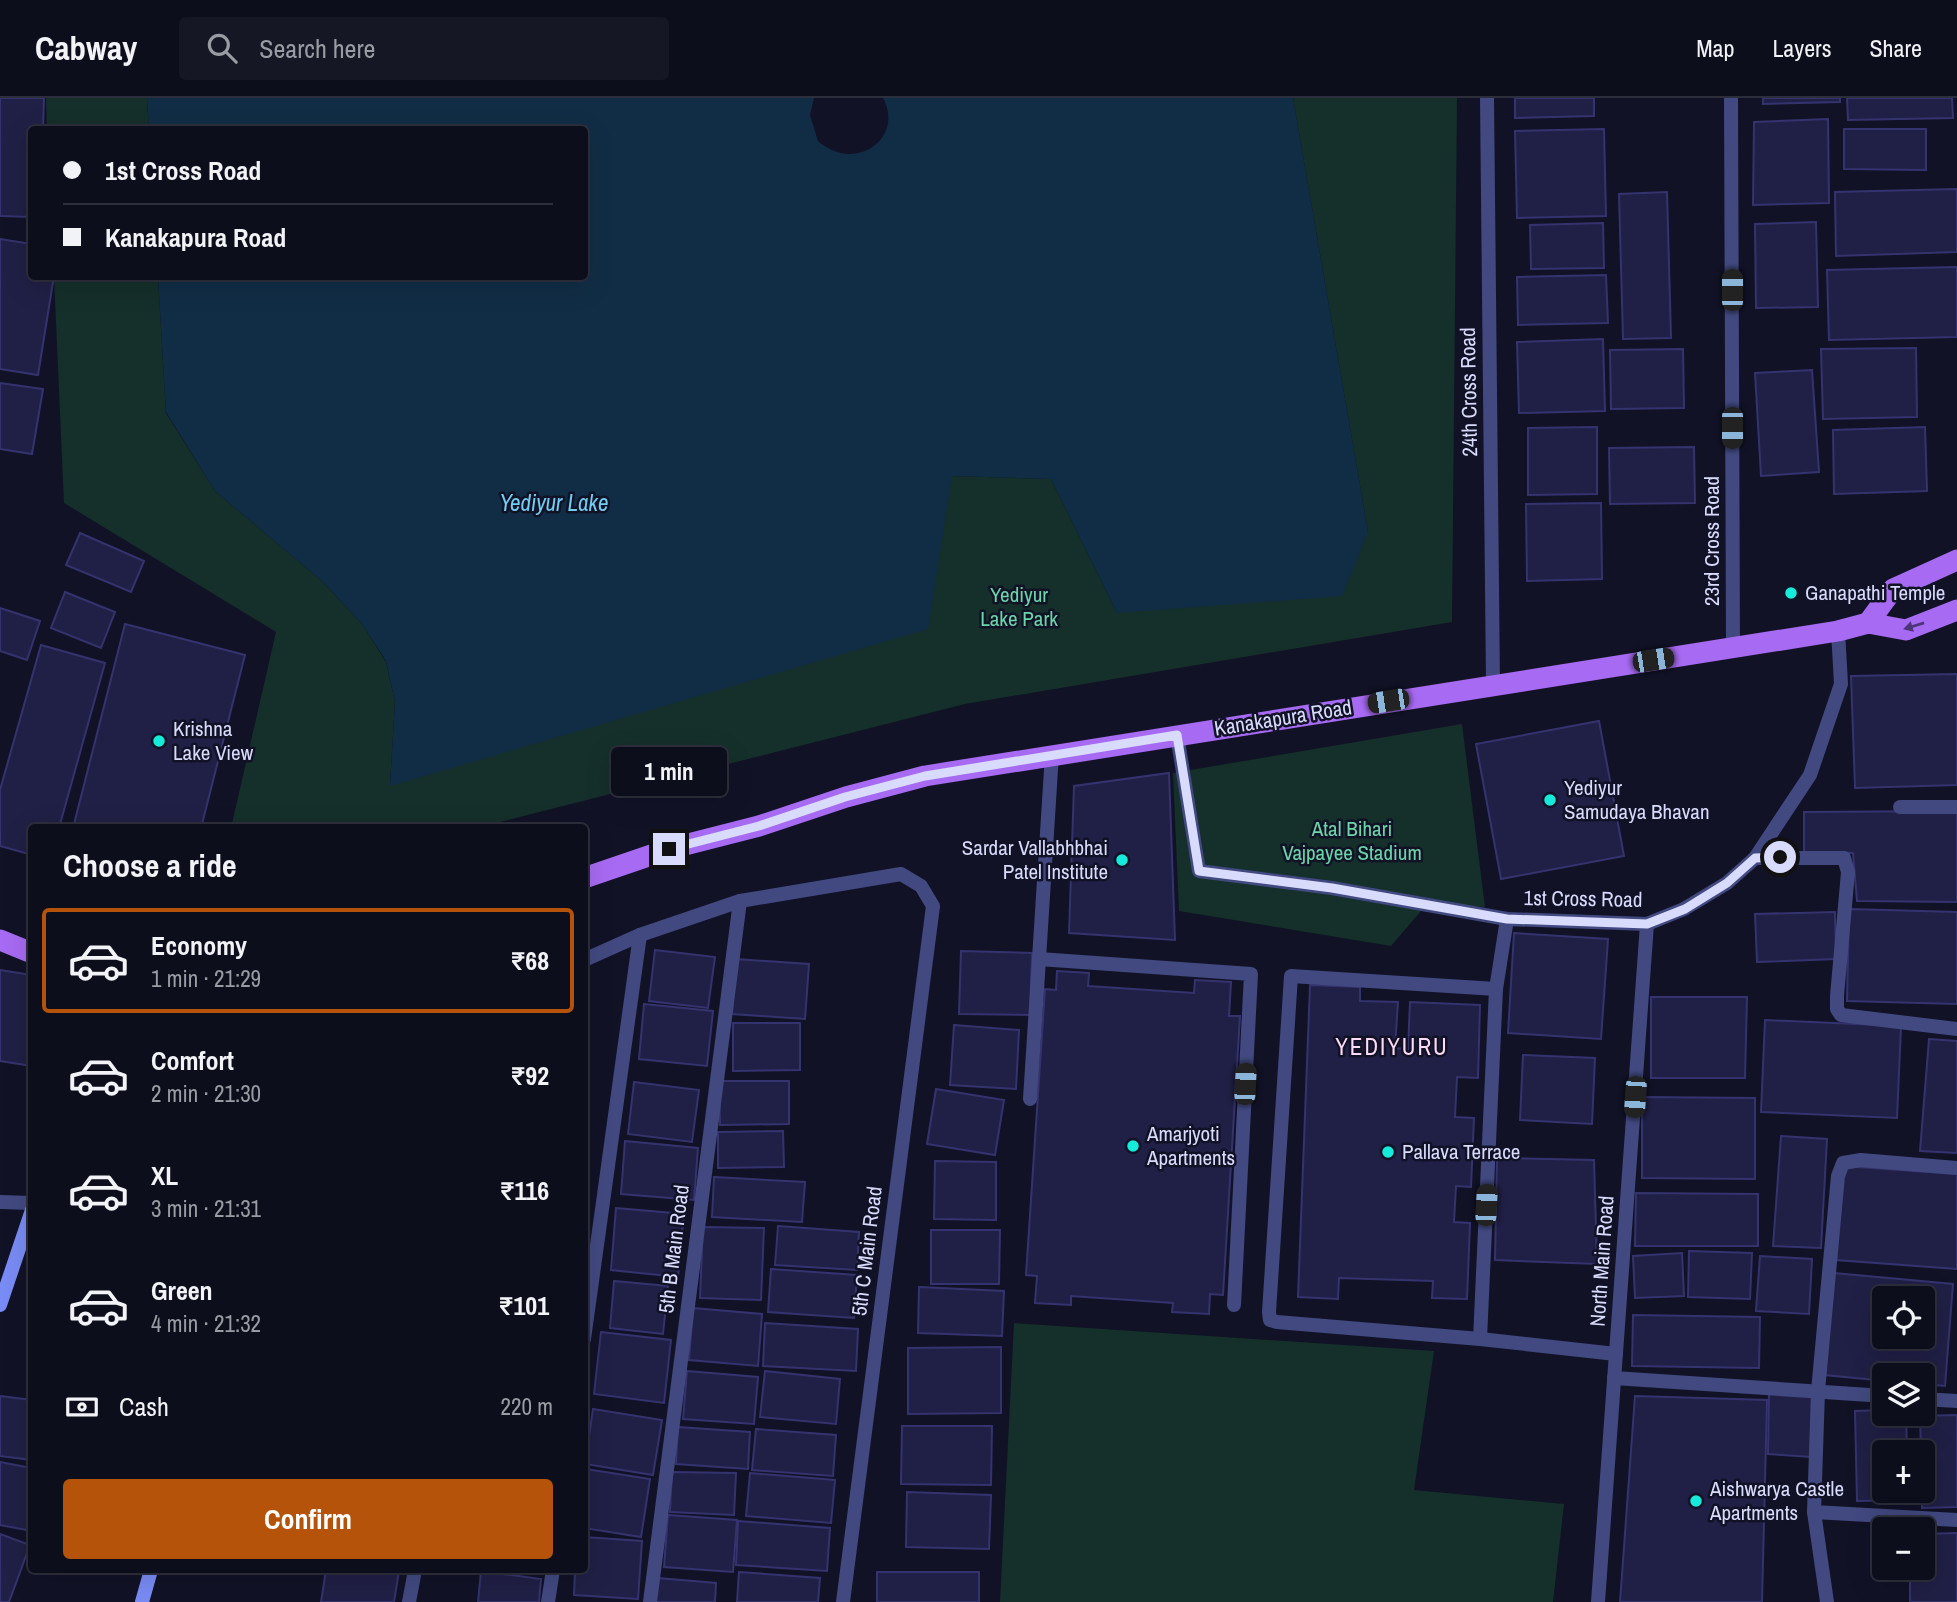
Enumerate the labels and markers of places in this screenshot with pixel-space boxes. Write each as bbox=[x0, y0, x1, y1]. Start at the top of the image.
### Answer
place label: Ganapathi Temple bbox=[1805, 578, 1945, 607]
marker: Ganapathi Temple bbox=[1783, 585, 1799, 601]
place label: Krishna Lake View bbox=[173, 714, 254, 767]
marker: Krishna Lake View bbox=[151, 733, 167, 749]
place label: Yediyur Samudaya Bhavan bbox=[1564, 773, 1710, 826]
marker: Yediyur Samudaya Bhavan bbox=[1542, 792, 1558, 808]
place label: Sardar Vallabhbhai Patel Institute bbox=[962, 833, 1108, 886]
marker: Sardar Vallabhbhai Patel Institute bbox=[1114, 852, 1130, 868]
place label: Amarjyoti Apartments bbox=[1146, 1119, 1235, 1172]
place label: Pallava Terrace bbox=[1402, 1137, 1520, 1166]
marker: Amarjyoti Apartments bbox=[1125, 1138, 1141, 1154]
marker: Pallava Terrace bbox=[1380, 1144, 1396, 1160]
place label: Aishwarya Castle Apartments bbox=[1709, 1474, 1844, 1527]
marker: Aishwarya Castle Apartments bbox=[1688, 1493, 1704, 1509]

